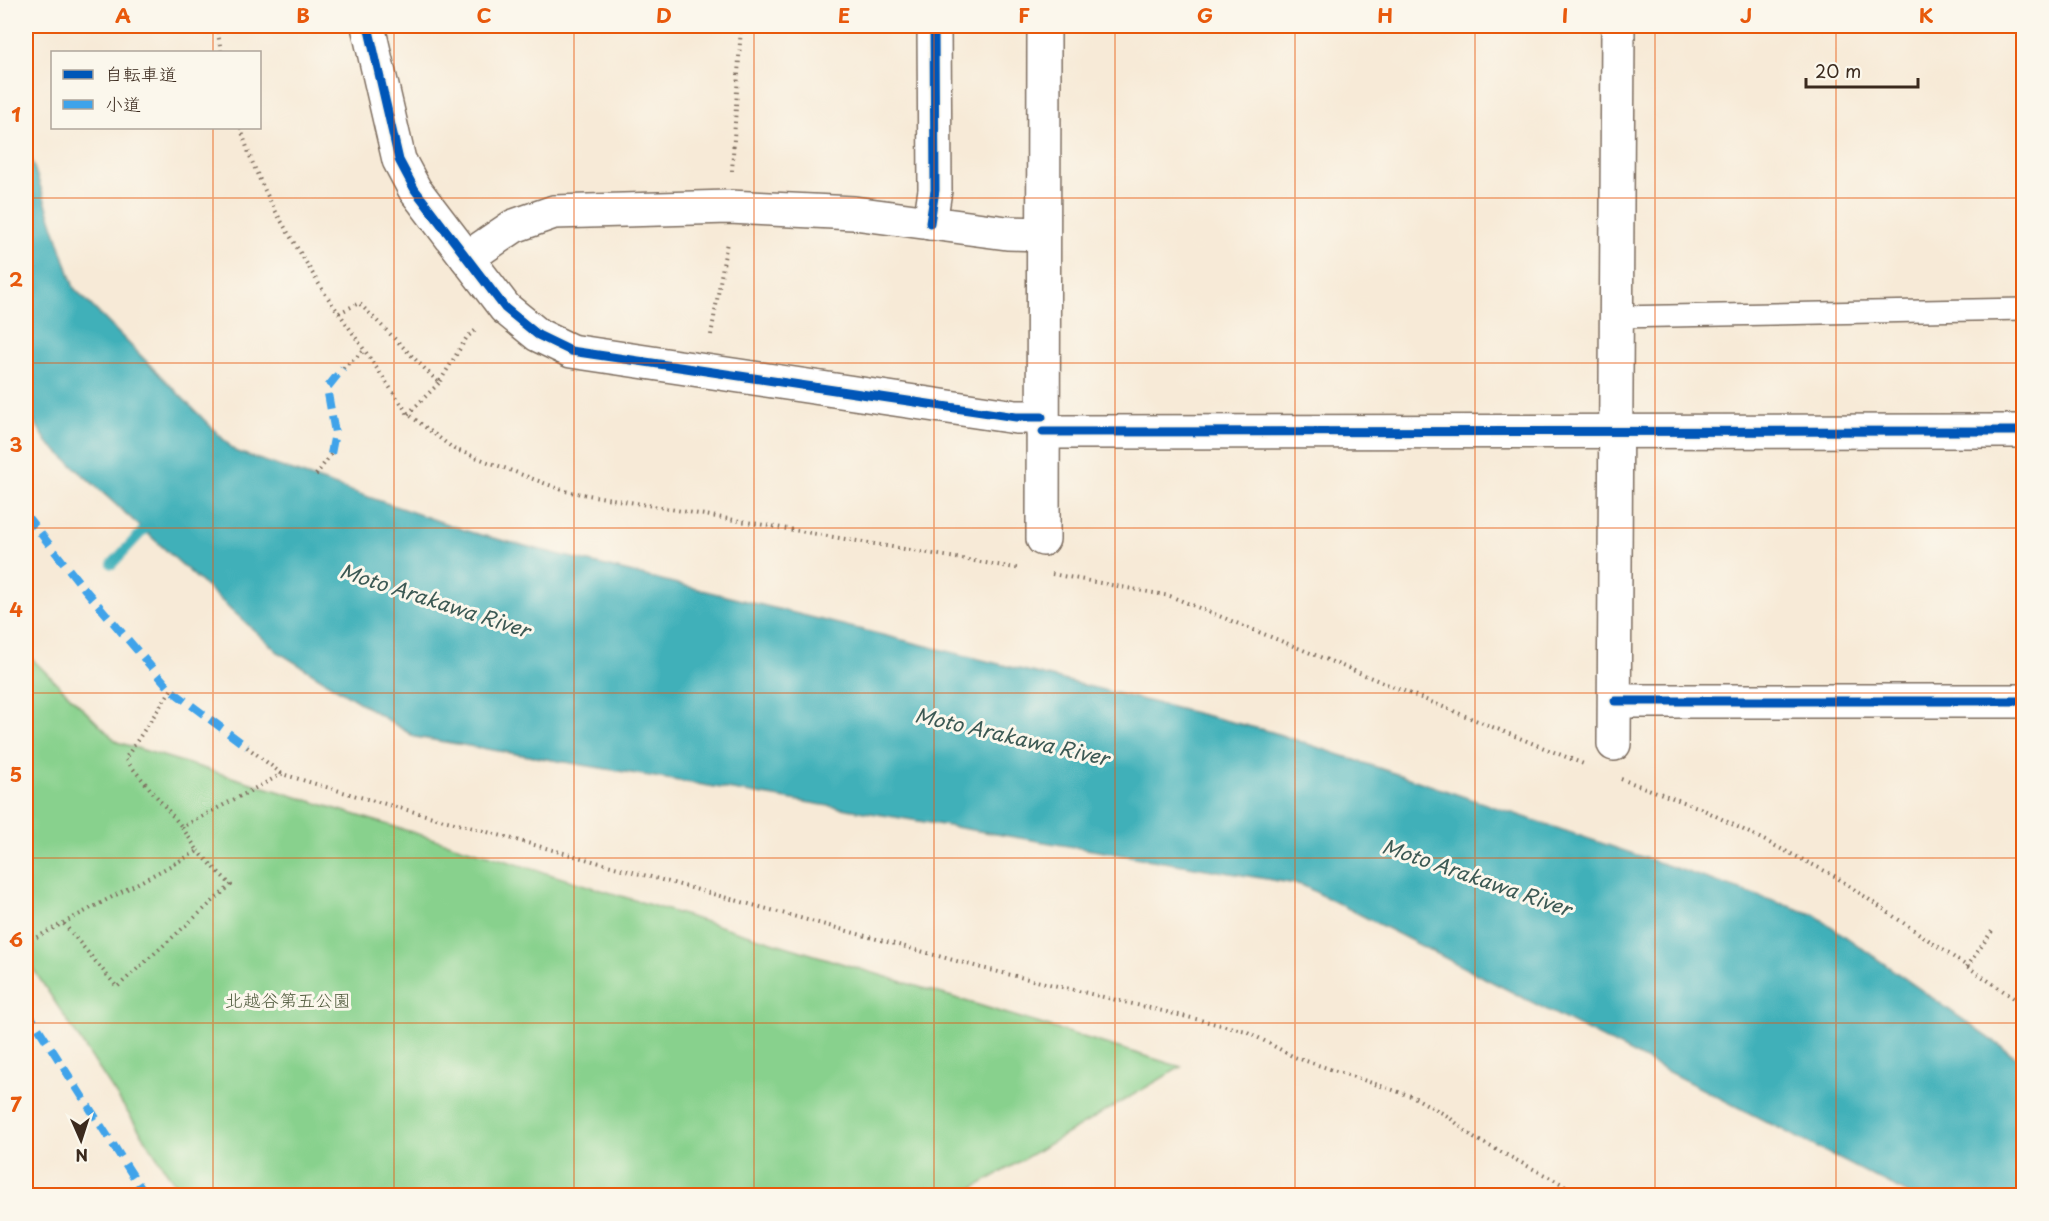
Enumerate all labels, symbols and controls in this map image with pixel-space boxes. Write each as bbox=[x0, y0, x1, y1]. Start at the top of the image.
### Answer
text: A bbox=[115, 0, 131, 30]
text: B bbox=[296, 0, 310, 30]
text: C bbox=[476, 0, 492, 30]
text: D bbox=[656, 0, 672, 30]
text: E bbox=[838, 0, 850, 30]
text: F bbox=[1018, 0, 1030, 30]
text: G bbox=[1197, 0, 1213, 30]
text: H bbox=[1377, 0, 1393, 30]
text: I bbox=[1562, 0, 1568, 30]
text: J bbox=[1740, 0, 1752, 30]
text: K bbox=[1919, 0, 1934, 30]
legend bbox=[51, 51, 261, 129]
scale bar bbox=[1806, 51, 1918, 89]
text: 20 m bbox=[1815, 57, 1861, 84]
text: 自転車道 bbox=[105, 60, 177, 87]
text: 小道 bbox=[105, 90, 141, 117]
text: 1 bbox=[11, 99, 21, 129]
text: 2 bbox=[9, 264, 23, 294]
text: 3 bbox=[9, 429, 23, 459]
water label: Moto Arakawa River bbox=[336, 555, 536, 646]
text: 4 bbox=[9, 594, 23, 624]
water label: Moto Arakawa River bbox=[912, 699, 1115, 774]
text: 5 bbox=[10, 759, 22, 789]
water label: Moto Arakawa River bbox=[1379, 831, 1578, 924]
text: 6 bbox=[9, 924, 23, 954]
park label: 北越谷第五公園 bbox=[225, 986, 351, 1013]
text: 7 bbox=[10, 1089, 22, 1119]
north arrow bbox=[51, 1110, 111, 1170]
text: N bbox=[75, 1144, 89, 1168]

